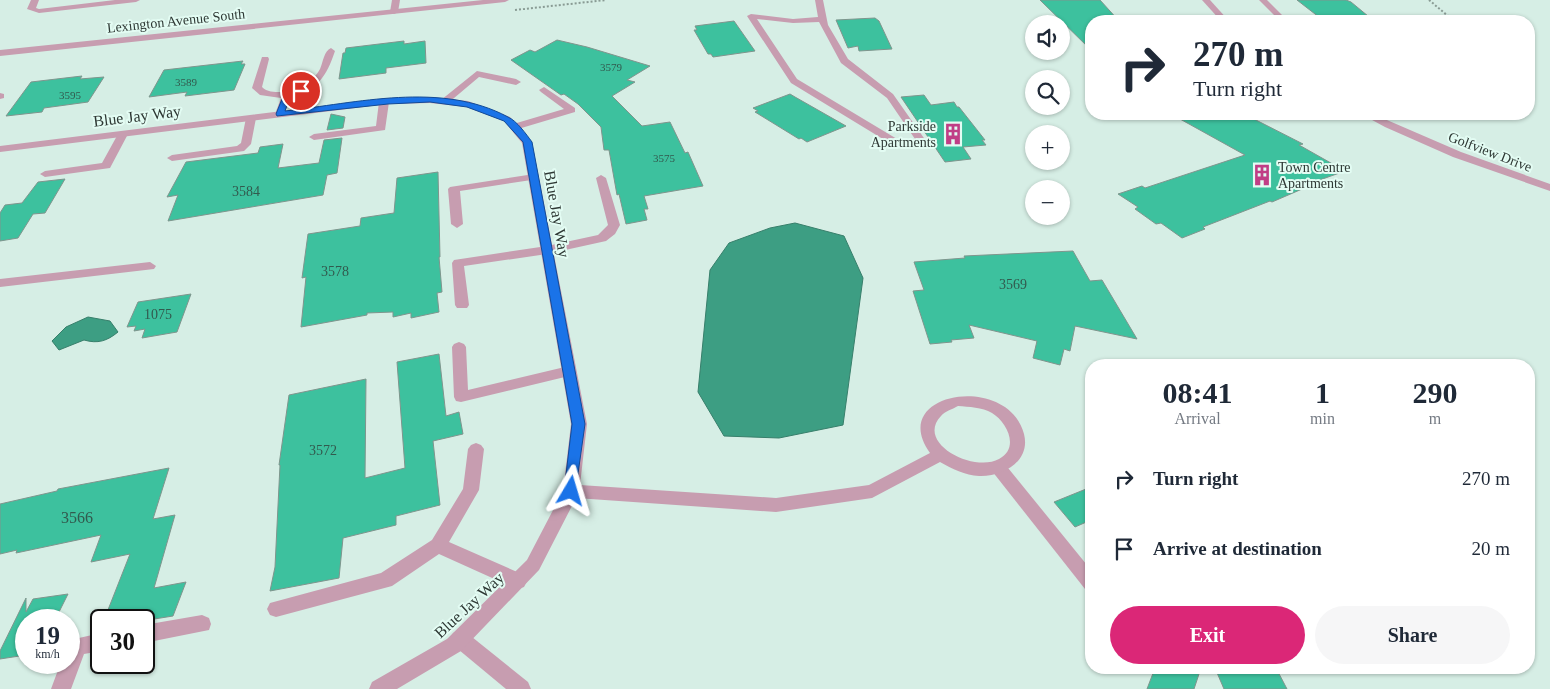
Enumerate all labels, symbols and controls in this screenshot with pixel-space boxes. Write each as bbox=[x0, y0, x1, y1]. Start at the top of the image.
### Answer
street label: Lexington Avenue South bbox=[106, 6, 246, 36]
map controls bbox=[1025, 15, 1070, 225]
button: sound bbox=[1025, 15, 1070, 60]
icon: right bbox=[1110, 35, 1175, 100]
text: 270 m bbox=[1193, 35, 1283, 74]
house number: 3579 bbox=[600, 61, 623, 73]
pin bbox=[280, 70, 322, 112]
button: search bbox=[1025, 70, 1070, 115]
house number: 3589 bbox=[175, 76, 198, 88]
text: Turn right bbox=[1193, 76, 1282, 101]
icon: arrive bbox=[287, 77, 315, 105]
house number: 3595 bbox=[59, 89, 82, 101]
street label: Blue Jay Way bbox=[92, 102, 182, 131]
place label: Parkside Apartments bbox=[871, 119, 936, 150]
building icon: Parkside Apartments bbox=[940, 121, 966, 147]
button: + bbox=[1025, 125, 1070, 170]
street label: Golfview Drive bbox=[1446, 129, 1534, 175]
house number: 3575 bbox=[653, 152, 676, 164]
place label: Town Centre Apartments bbox=[1278, 160, 1351, 191]
building icon: Town Centre Apartments bbox=[1249, 162, 1275, 188]
street label: Blue Jay Way bbox=[540, 169, 573, 259]
button: − bbox=[1025, 180, 1070, 225]
house number: 3584 bbox=[232, 184, 260, 199]
house number: 3578 bbox=[321, 264, 349, 279]
house number: 3569 bbox=[999, 277, 1027, 292]
house number: 1075 bbox=[144, 307, 172, 322]
text: 08:41 bbox=[1163, 376, 1233, 409]
text: 1 bbox=[1315, 376, 1330, 409]
text: 290 bbox=[1412, 376, 1457, 409]
text: Arrival bbox=[1174, 410, 1221, 427]
text: min bbox=[1310, 410, 1335, 427]
text: m bbox=[1429, 410, 1441, 427]
house number: 3572 bbox=[309, 443, 337, 458]
position arrow bbox=[544, 464, 596, 516]
icon: right bbox=[1110, 465, 1138, 493]
text: Turn right bbox=[1153, 468, 1238, 489]
text: 270 m bbox=[1462, 468, 1510, 489]
house number: 3566 bbox=[61, 509, 93, 526]
icon: arrive bbox=[1110, 535, 1138, 563]
text: Arrive at destination bbox=[1153, 538, 1322, 559]
text: 20 m bbox=[1471, 538, 1510, 559]
street label: Blue Jay Way bbox=[431, 569, 508, 642]
button: Exit bbox=[1110, 606, 1305, 664]
button: Share bbox=[1315, 606, 1510, 664]
speed limit sign: 30 bbox=[90, 609, 155, 674]
text: 19 bbox=[35, 622, 60, 649]
text: km/h bbox=[35, 647, 60, 661]

